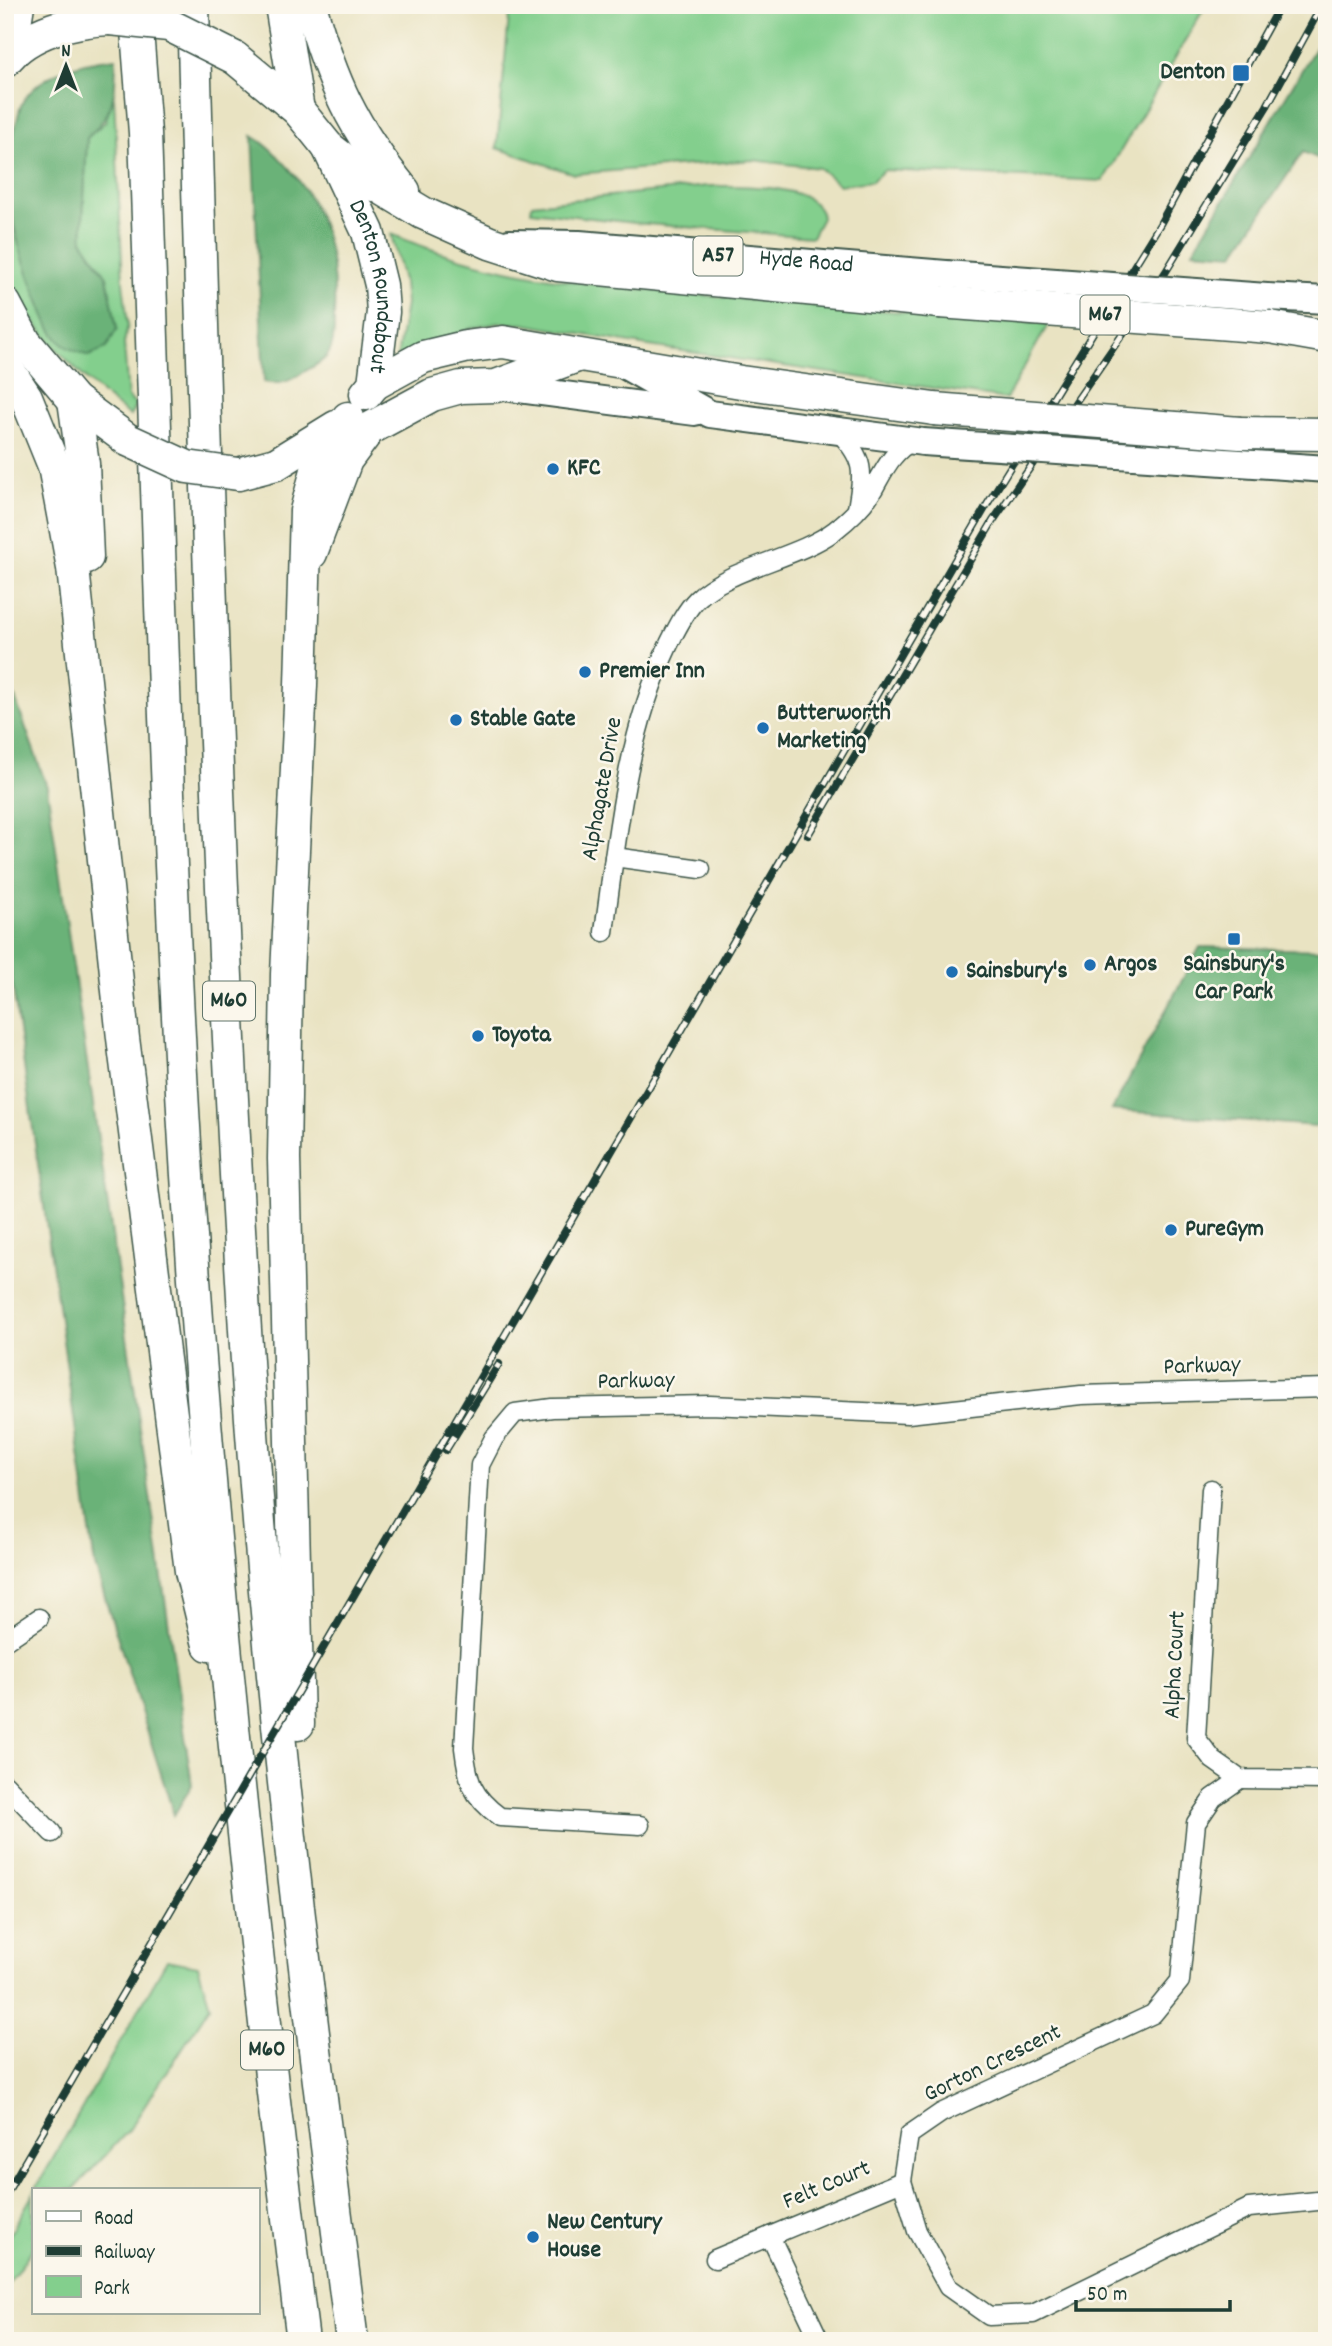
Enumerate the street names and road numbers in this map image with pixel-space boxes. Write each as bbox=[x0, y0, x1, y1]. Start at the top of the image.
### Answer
street label: Denton Roundabout bbox=[338, 194, 400, 375]
road number: A57 bbox=[694, 236, 742, 276]
street label: Hyde Road bbox=[758, 242, 855, 283]
road number: M67 bbox=[1080, 296, 1130, 334]
street label: Alphagate Drive bbox=[574, 715, 632, 863]
road number: M60 bbox=[203, 982, 255, 1020]
street label: Parkway bbox=[1163, 1349, 1243, 1385]
street label: Parkway bbox=[597, 1364, 676, 1400]
street label: Alpha Court bbox=[1156, 1610, 1196, 1720]
street label: Gorton Crescent bbox=[918, 2016, 1068, 2112]
road number: M60 bbox=[241, 2030, 293, 2070]
street label: Felt Court bbox=[778, 2152, 876, 2220]

